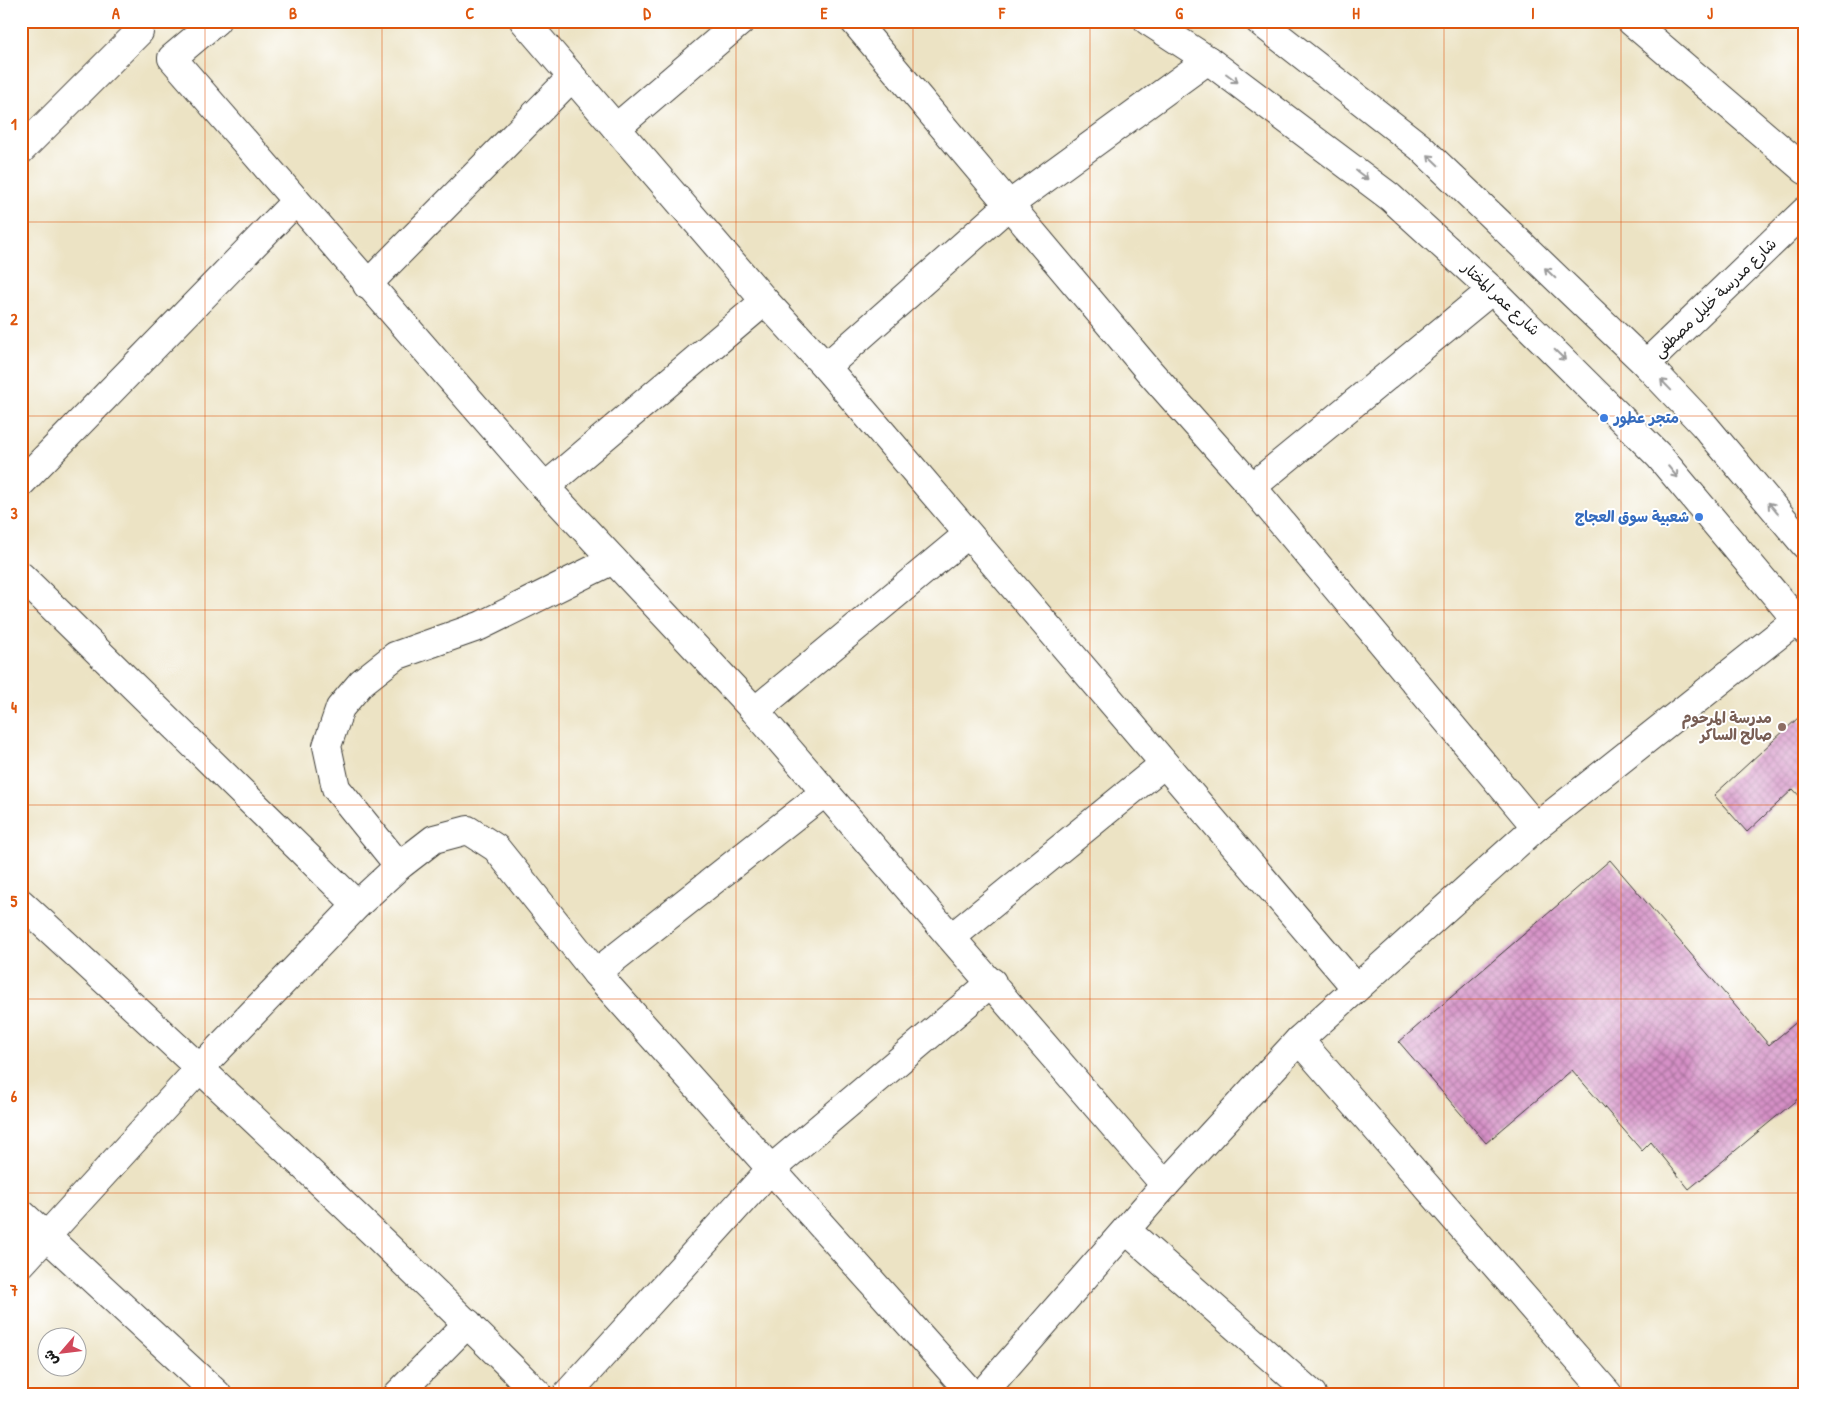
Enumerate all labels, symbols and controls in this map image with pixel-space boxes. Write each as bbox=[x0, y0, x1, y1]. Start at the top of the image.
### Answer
text: A bbox=[112, 2, 120, 24]
text: B bbox=[289, 2, 297, 24]
text: C bbox=[466, 2, 475, 24]
text: D bbox=[643, 2, 651, 24]
text: E bbox=[820, 2, 828, 24]
text: F bbox=[998, 2, 1006, 24]
text: G bbox=[1175, 2, 1183, 24]
text: H bbox=[1352, 2, 1360, 24]
text: I bbox=[1531, 2, 1535, 24]
text: J bbox=[1707, 2, 1713, 24]
one-way arrow bbox=[1225, 72, 1238, 83]
text: 1 bbox=[11, 113, 17, 135]
one-way arrow bbox=[1426, 154, 1439, 166]
one-way arrow bbox=[1355, 170, 1368, 181]
street label: شارع مدرسة خليل مصطفى bbox=[1649, 233, 1781, 362]
street label: شارع عمر المختار bbox=[1457, 256, 1545, 340]
one-way arrow bbox=[1544, 267, 1556, 279]
text: 2 bbox=[10, 308, 18, 330]
one-way arrow bbox=[1553, 349, 1566, 361]
one-way arrow bbox=[1660, 379, 1672, 392]
place label: متجر عطور bbox=[1612, 407, 1679, 428]
marker: متجر عطور bbox=[1598, 412, 1610, 424]
one-way arrow bbox=[1667, 465, 1678, 478]
one-way arrow bbox=[1768, 501, 1779, 514]
text: 3 bbox=[10, 502, 18, 524]
place label: شعبية سوق العجاج bbox=[1575, 506, 1689, 527]
marker: شعبية سوق العجاج bbox=[1693, 511, 1705, 523]
text: 4 bbox=[11, 696, 17, 718]
place label: مدرسة المرحوم صالح الساكر bbox=[1682, 707, 1772, 745]
marker: مدرسة المرحوم صالح الساكر bbox=[1776, 721, 1788, 733]
text: 5 bbox=[11, 890, 18, 912]
text: 6 bbox=[11, 1085, 18, 1107]
text: 7 bbox=[9, 1279, 18, 1301]
north arrow bbox=[38, 1328, 88, 1378]
text: ش bbox=[38, 1347, 62, 1370]

